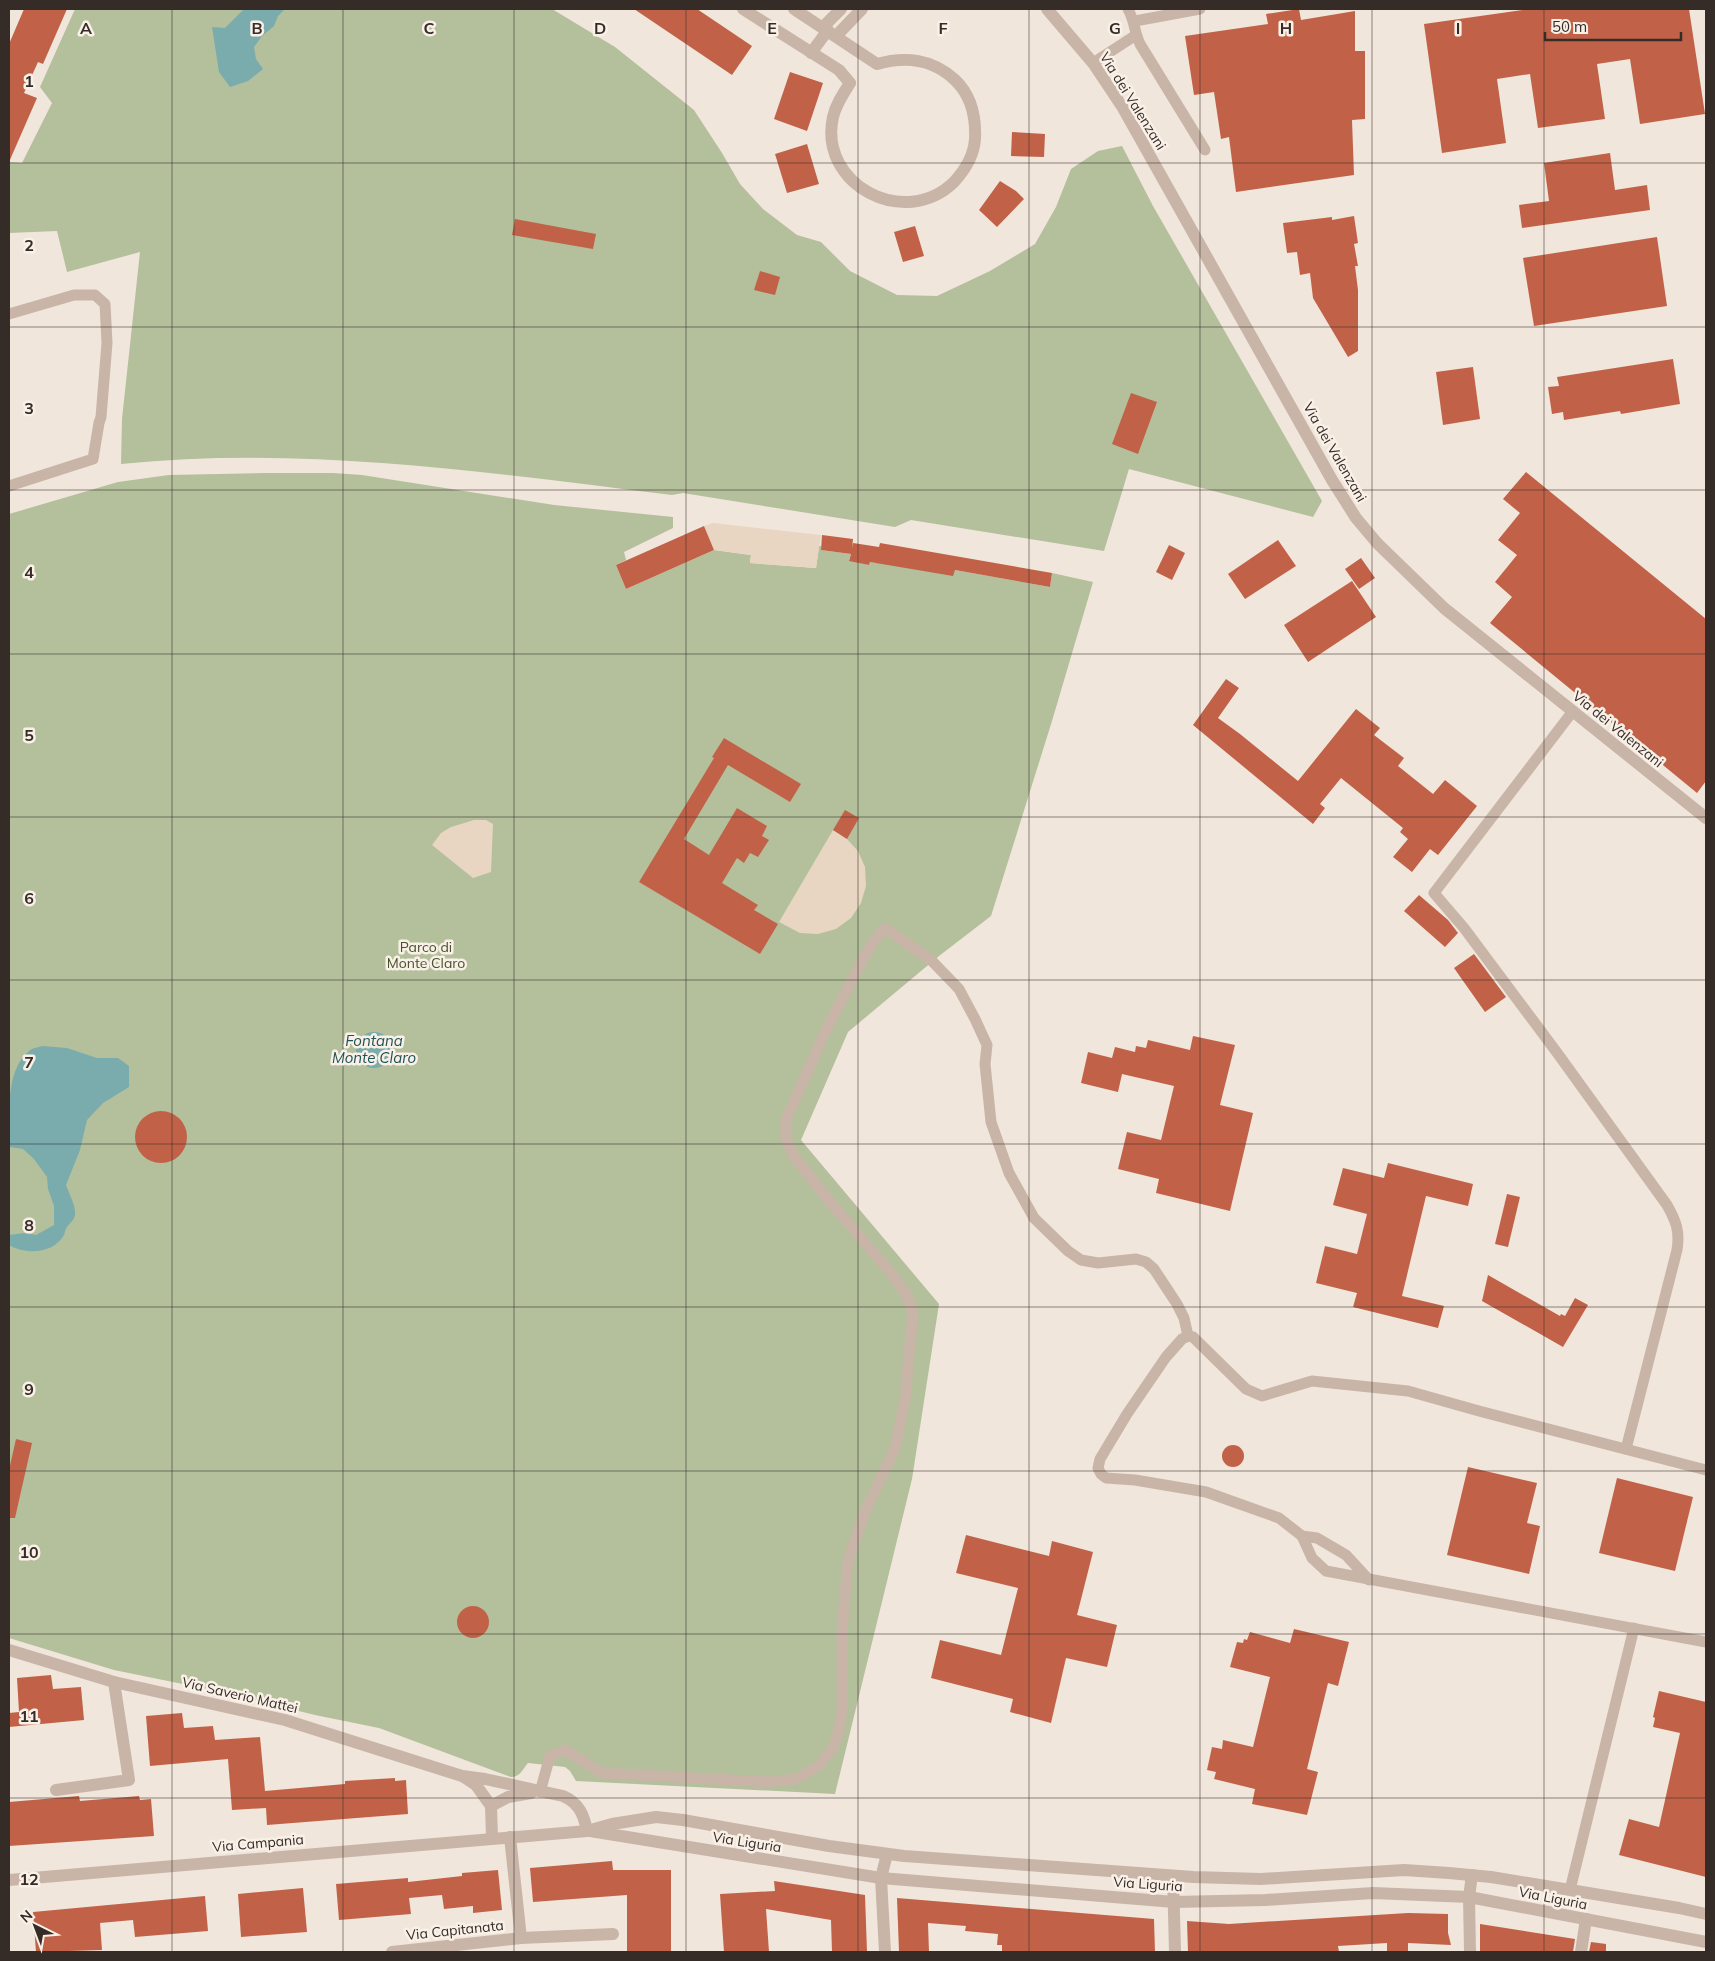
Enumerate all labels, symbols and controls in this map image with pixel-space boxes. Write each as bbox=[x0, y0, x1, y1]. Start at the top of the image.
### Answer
scale bar bbox=[1545, 10, 1681, 42]
text: 50 m bbox=[1552, 17, 1587, 36]
text: A bbox=[80, 18, 92, 38]
text: B bbox=[251, 18, 263, 38]
text: C bbox=[424, 18, 435, 38]
text: D bbox=[594, 18, 606, 38]
text: E bbox=[767, 18, 777, 38]
text: F bbox=[938, 18, 948, 38]
text: G bbox=[1109, 18, 1121, 38]
text: H bbox=[1280, 18, 1292, 38]
text: I bbox=[1456, 18, 1460, 38]
street label: Via dei Valenzani bbox=[1096, 49, 1170, 153]
text: 1 bbox=[24, 71, 34, 91]
text: 2 bbox=[24, 235, 34, 255]
text: 3 bbox=[24, 398, 34, 418]
street label: Via dei Valenzani bbox=[1299, 399, 1371, 505]
text: 4 bbox=[24, 562, 34, 582]
street label: Via dei Valenzani bbox=[1569, 687, 1667, 771]
text: 5 bbox=[24, 725, 34, 745]
text: 6 bbox=[24, 888, 34, 908]
park label: Parco di Monte Claro bbox=[387, 938, 465, 972]
water label: Fontana Monte Claro bbox=[332, 1031, 417, 1067]
text: 7 bbox=[24, 1052, 34, 1072]
text: 8 bbox=[24, 1215, 34, 1235]
text: 9 bbox=[24, 1379, 34, 1399]
text: 10 bbox=[19, 1542, 39, 1562]
street label: Via Saverio Mattei bbox=[180, 1673, 300, 1717]
text: 11 bbox=[19, 1706, 39, 1726]
street label: Via Liguria bbox=[711, 1828, 783, 1856]
street label: Via Campania bbox=[211, 1830, 305, 1856]
text: 12 bbox=[19, 1869, 39, 1889]
street label: Via Liguria bbox=[1113, 1873, 1183, 1895]
street label: Via Liguria bbox=[1517, 1883, 1589, 1913]
north arrow bbox=[10, 1901, 60, 1951]
text: N bbox=[16, 1906, 36, 1927]
street label: Via Capitanata bbox=[405, 1916, 505, 1944]

